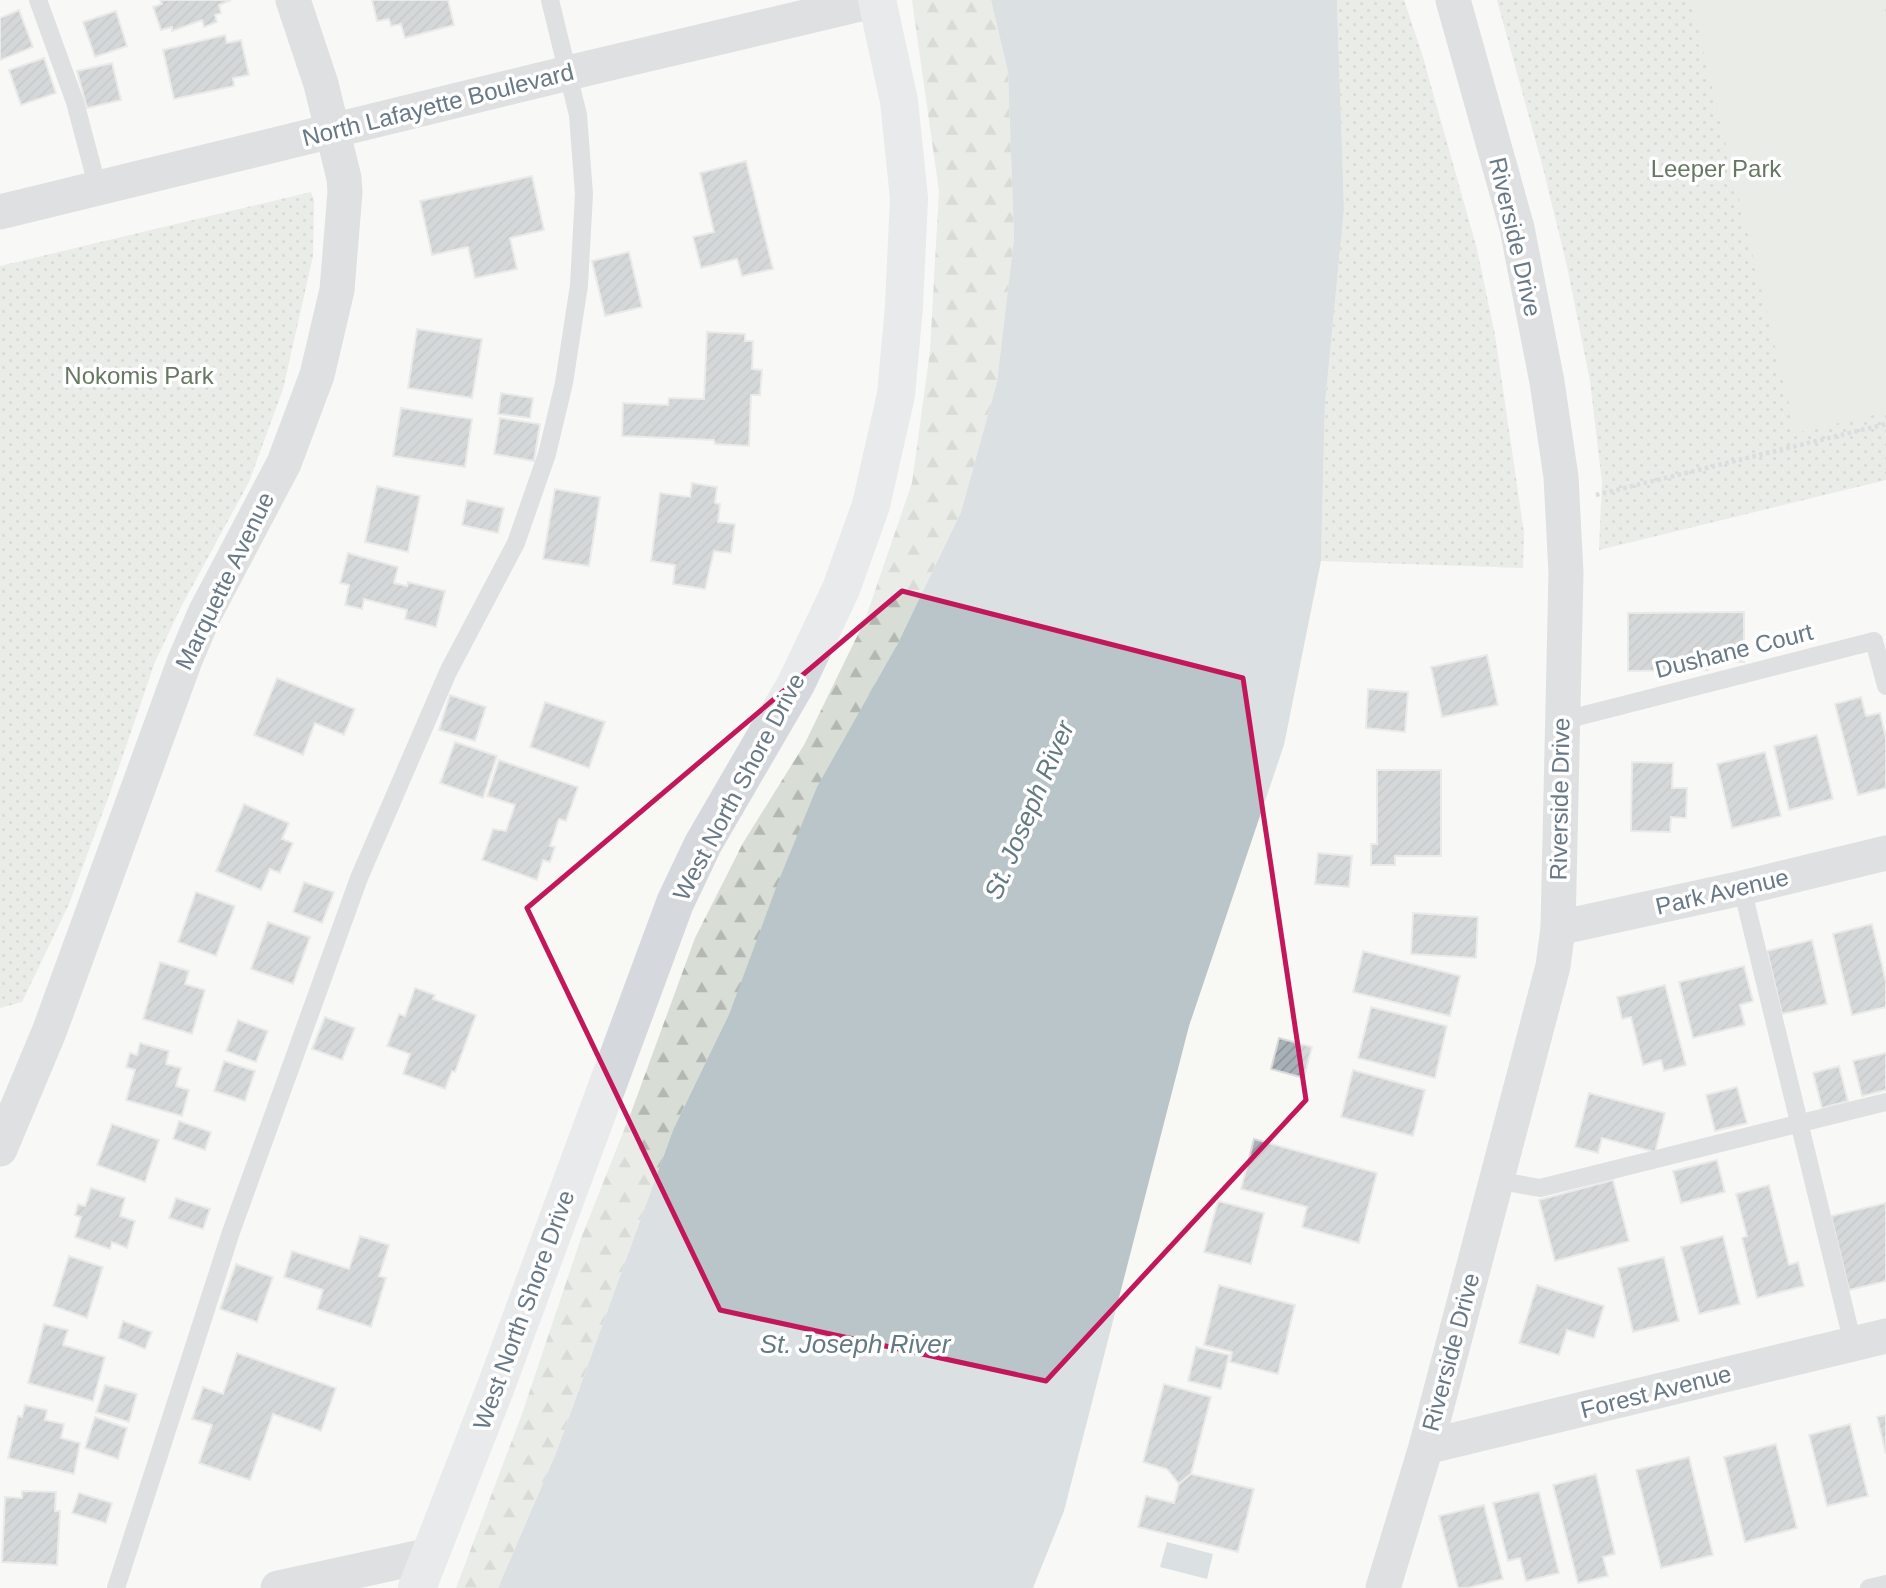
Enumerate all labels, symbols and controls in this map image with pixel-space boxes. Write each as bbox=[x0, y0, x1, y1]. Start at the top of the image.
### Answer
street label: North Lafayette Boulevard bbox=[299, 58, 576, 151]
street label: Riverside Drive bbox=[1484, 155, 1547, 319]
park label: Leeper Park bbox=[1651, 155, 1782, 182]
park label: Nokomis Park bbox=[64, 362, 215, 389]
street label: Marquette Avenue bbox=[170, 488, 279, 674]
street label: Dushane Court bbox=[1652, 618, 1816, 683]
street label: West North Shore Drive bbox=[667, 669, 810, 905]
water label: St. Joseph River bbox=[978, 715, 1081, 904]
street label: Riverside Drive bbox=[1545, 717, 1574, 881]
street label: Park Avenue bbox=[1653, 863, 1791, 920]
street label: West North Shore Drive bbox=[468, 1186, 579, 1433]
street label: Riverside Drive bbox=[1416, 1270, 1485, 1434]
water label: St. Joseph River bbox=[760, 1329, 952, 1359]
street label: Forest Avenue bbox=[1578, 1360, 1734, 1423]

